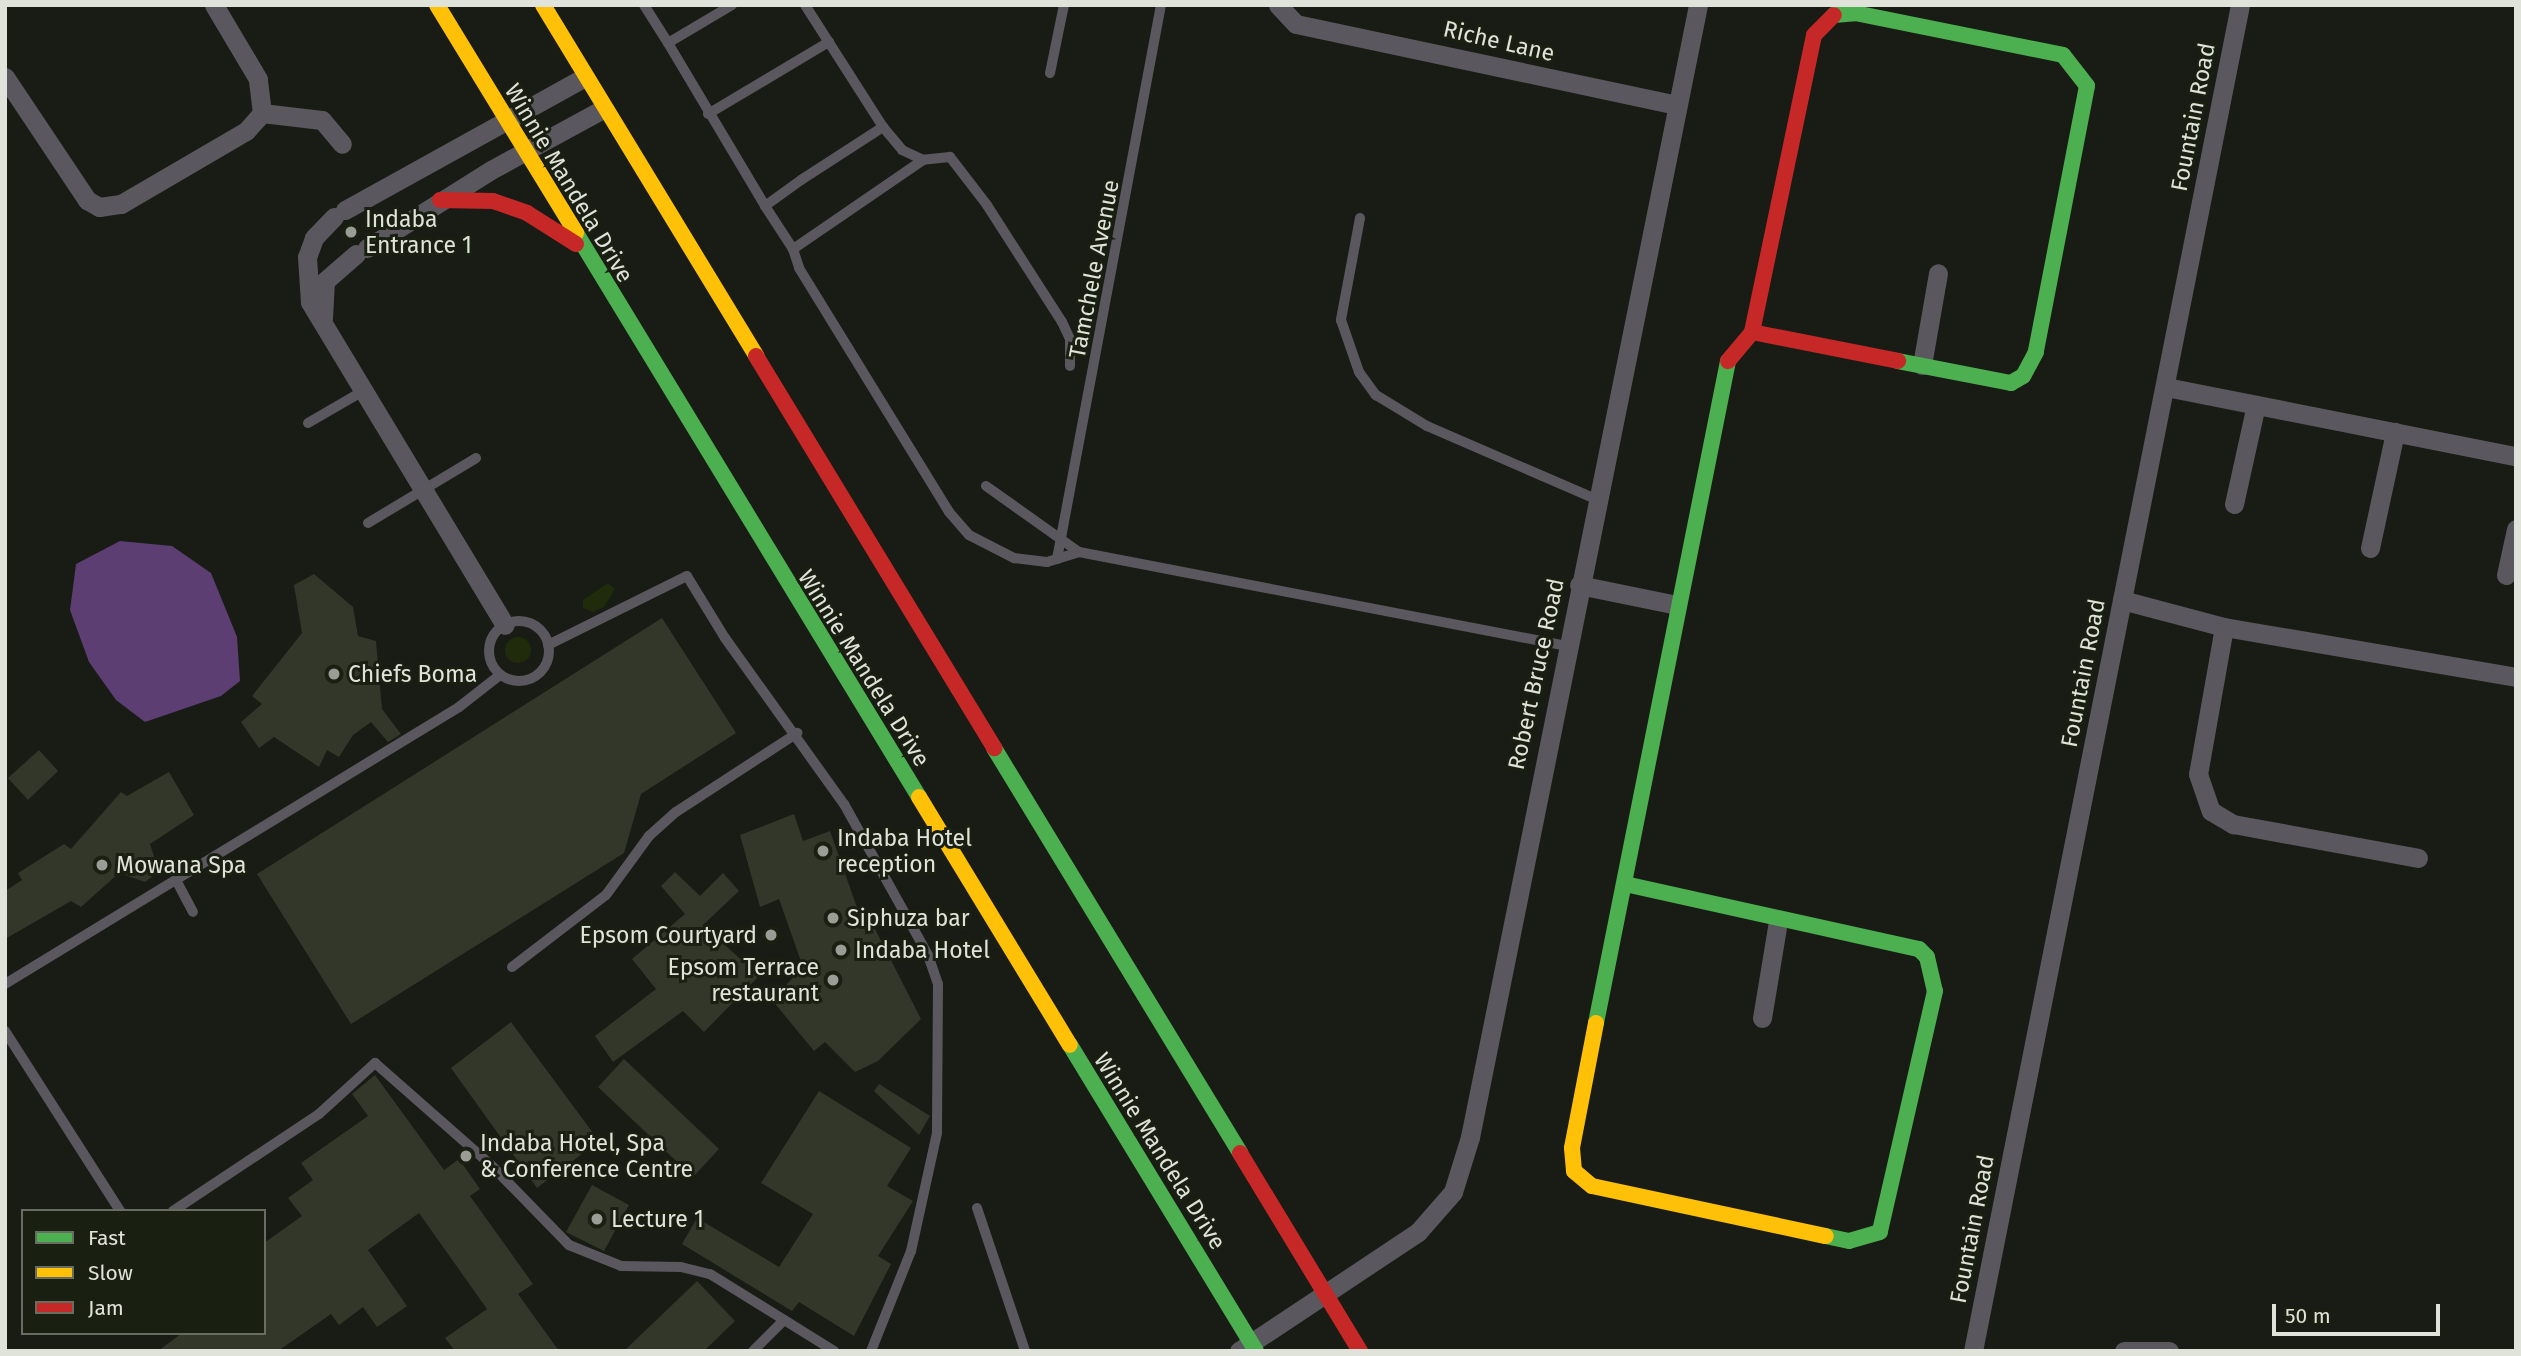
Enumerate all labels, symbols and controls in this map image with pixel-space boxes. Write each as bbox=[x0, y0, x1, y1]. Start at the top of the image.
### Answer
street label: Riche Lane bbox=[1441, 15, 1557, 67]
street label: Fountain Road bbox=[2165, 40, 2221, 194]
street label: Winnie Mandela Drive bbox=[499, 79, 639, 287]
street label: Tamchele Avenue bbox=[1063, 177, 1125, 361]
place label: Indaba Entrance 1 bbox=[365, 205, 472, 259]
marker: Indaba Entrance 1 bbox=[343, 224, 359, 240]
street label: Winnie Mandela Drive bbox=[792, 564, 936, 772]
street label: Robert Bruce Road bbox=[1502, 576, 1570, 772]
street label: Fountain Road bbox=[2055, 596, 2111, 750]
place label: Chiefs Boma bbox=[348, 660, 477, 688]
marker: Chiefs Boma bbox=[326, 666, 342, 682]
place label: Indaba Hotel reception bbox=[837, 824, 972, 878]
marker: Indaba Hotel reception bbox=[815, 843, 831, 859]
place label: Mowana Spa bbox=[116, 851, 247, 879]
marker: Mowana Spa bbox=[94, 857, 110, 873]
place label: Siphuza bar bbox=[847, 904, 970, 932]
marker: Siphuza bar bbox=[825, 910, 841, 926]
place label: Epsom Courtyard bbox=[580, 921, 757, 949]
marker: Epsom Courtyard bbox=[763, 927, 779, 943]
place label: Indaba Hotel bbox=[855, 936, 990, 964]
marker: Indaba Hotel bbox=[833, 942, 849, 958]
place label: Epsom Terrace restaurant bbox=[668, 953, 819, 1007]
marker: Epsom Terrace restaurant bbox=[825, 972, 841, 988]
street label: Winnie Mandela Drive bbox=[1088, 1047, 1232, 1255]
place label: Indaba Hotel, Spa & Conference Centre bbox=[480, 1129, 693, 1183]
marker: Indaba Hotel, Spa & Conference Centre bbox=[458, 1148, 474, 1164]
street label: Fountain Road bbox=[1944, 1152, 2000, 1306]
place label: Lecture 1 bbox=[611, 1205, 704, 1233]
legend bbox=[21, 1209, 266, 1335]
marker: Lecture 1 bbox=[589, 1211, 605, 1227]
text: Fast bbox=[88, 1225, 126, 1251]
text: Slow bbox=[88, 1260, 133, 1286]
scale bar bbox=[2276, 1290, 2444, 1334]
text: Jam bbox=[88, 1295, 124, 1321]
text: 50 m bbox=[2285, 1303, 2331, 1329]

